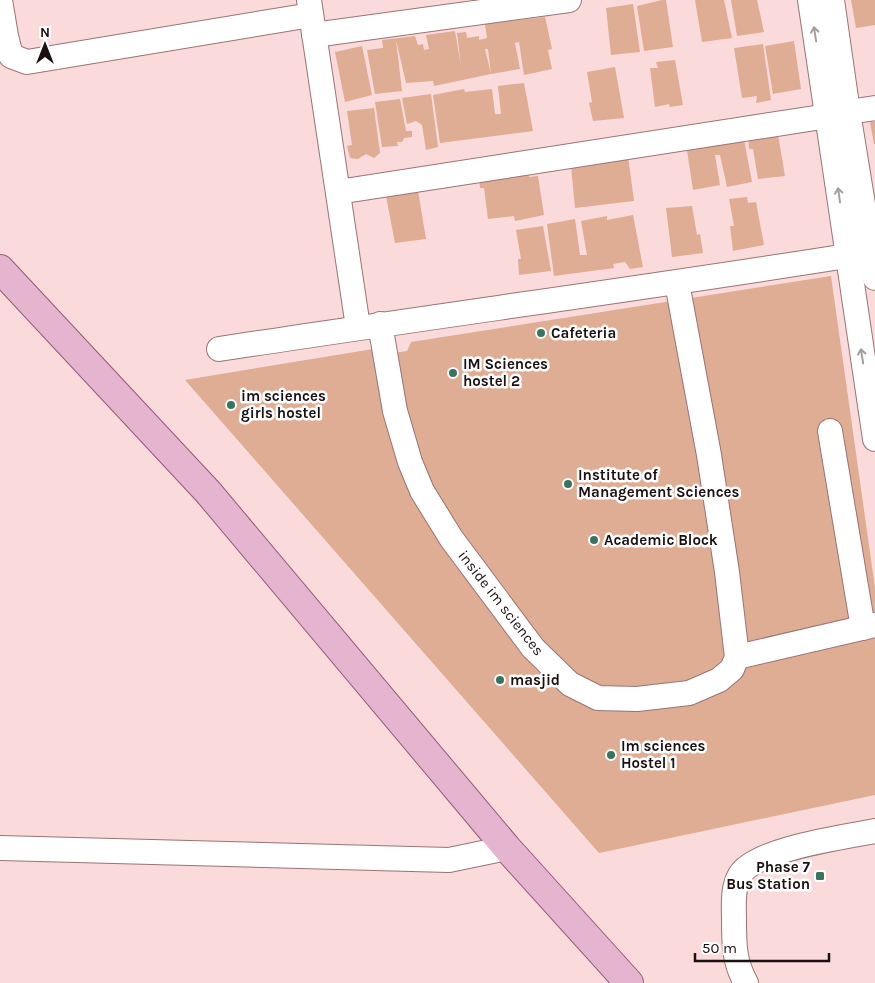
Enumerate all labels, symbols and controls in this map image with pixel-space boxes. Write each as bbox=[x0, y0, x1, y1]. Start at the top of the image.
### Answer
north arrow bbox=[20, 20, 70, 70]
text: N bbox=[40, 24, 50, 41]
one-way arrow bbox=[810, 27, 820, 43]
one-way arrow bbox=[834, 188, 844, 204]
place label: Cafeteria bbox=[551, 324, 616, 342]
marker: Cafeteria bbox=[535, 327, 547, 339]
one-way arrow bbox=[857, 348, 867, 364]
place label: IM Sciences hostel 2 bbox=[463, 355, 548, 390]
marker: IM Sciences hostel 2 bbox=[447, 367, 459, 379]
place label: im sciences girls hostel bbox=[241, 387, 326, 422]
marker: im sciences girls hostel bbox=[225, 399, 237, 411]
place label: Institute of Management Sciences bbox=[578, 466, 740, 501]
marker: Institute of Management Sciences bbox=[562, 478, 574, 490]
place label: Academic Block bbox=[604, 531, 718, 549]
marker: Academic Block bbox=[588, 534, 600, 546]
street label: inside im sciences bbox=[454, 547, 548, 659]
place label: masjid bbox=[510, 671, 560, 689]
marker: masjid bbox=[494, 674, 506, 686]
place label: Im sciences Hostel 1 bbox=[621, 737, 706, 772]
marker: Im sciences Hostel 1 bbox=[605, 749, 617, 761]
place label: Phase 7 Bus Station bbox=[726, 858, 811, 893]
marker: Phase 7 Bus Station bbox=[814, 870, 826, 882]
scale bar bbox=[695, 930, 829, 962]
text: 50 m bbox=[702, 939, 737, 957]

